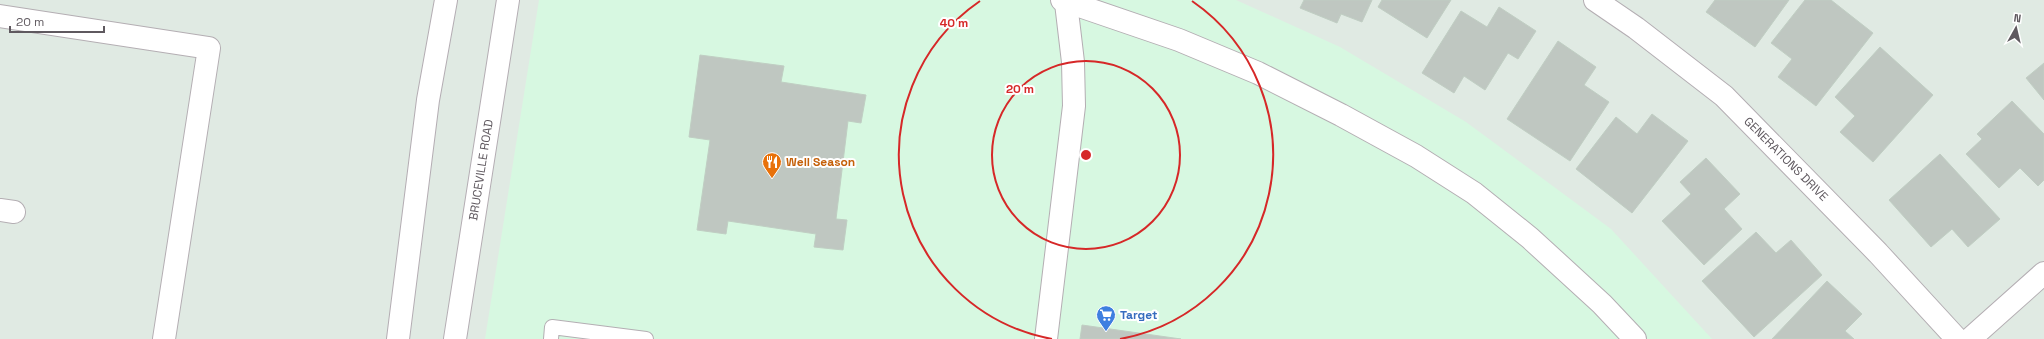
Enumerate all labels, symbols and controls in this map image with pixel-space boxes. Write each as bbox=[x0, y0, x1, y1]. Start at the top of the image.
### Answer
scale bar bbox=[10, 8, 104, 34]
north arrow bbox=[1996, 8, 2036, 48]
text: N bbox=[2013, 11, 2022, 26]
text: 20 m bbox=[16, 14, 44, 30]
text: 40 m bbox=[940, 15, 968, 31]
text: 20 m bbox=[1006, 81, 1034, 97]
street label: GENERATIONS DRIVE bbox=[1740, 113, 1832, 205]
street label: BRUCEVILLE ROAD bbox=[465, 118, 497, 222]
centre of rings bbox=[1079, 148, 1093, 162]
restaurant icon: Well Season bbox=[761, 151, 783, 179]
place label: Well Season bbox=[786, 154, 855, 170]
supermarket icon: Target bbox=[1095, 304, 1117, 332]
place label: Target bbox=[1120, 307, 1157, 323]

